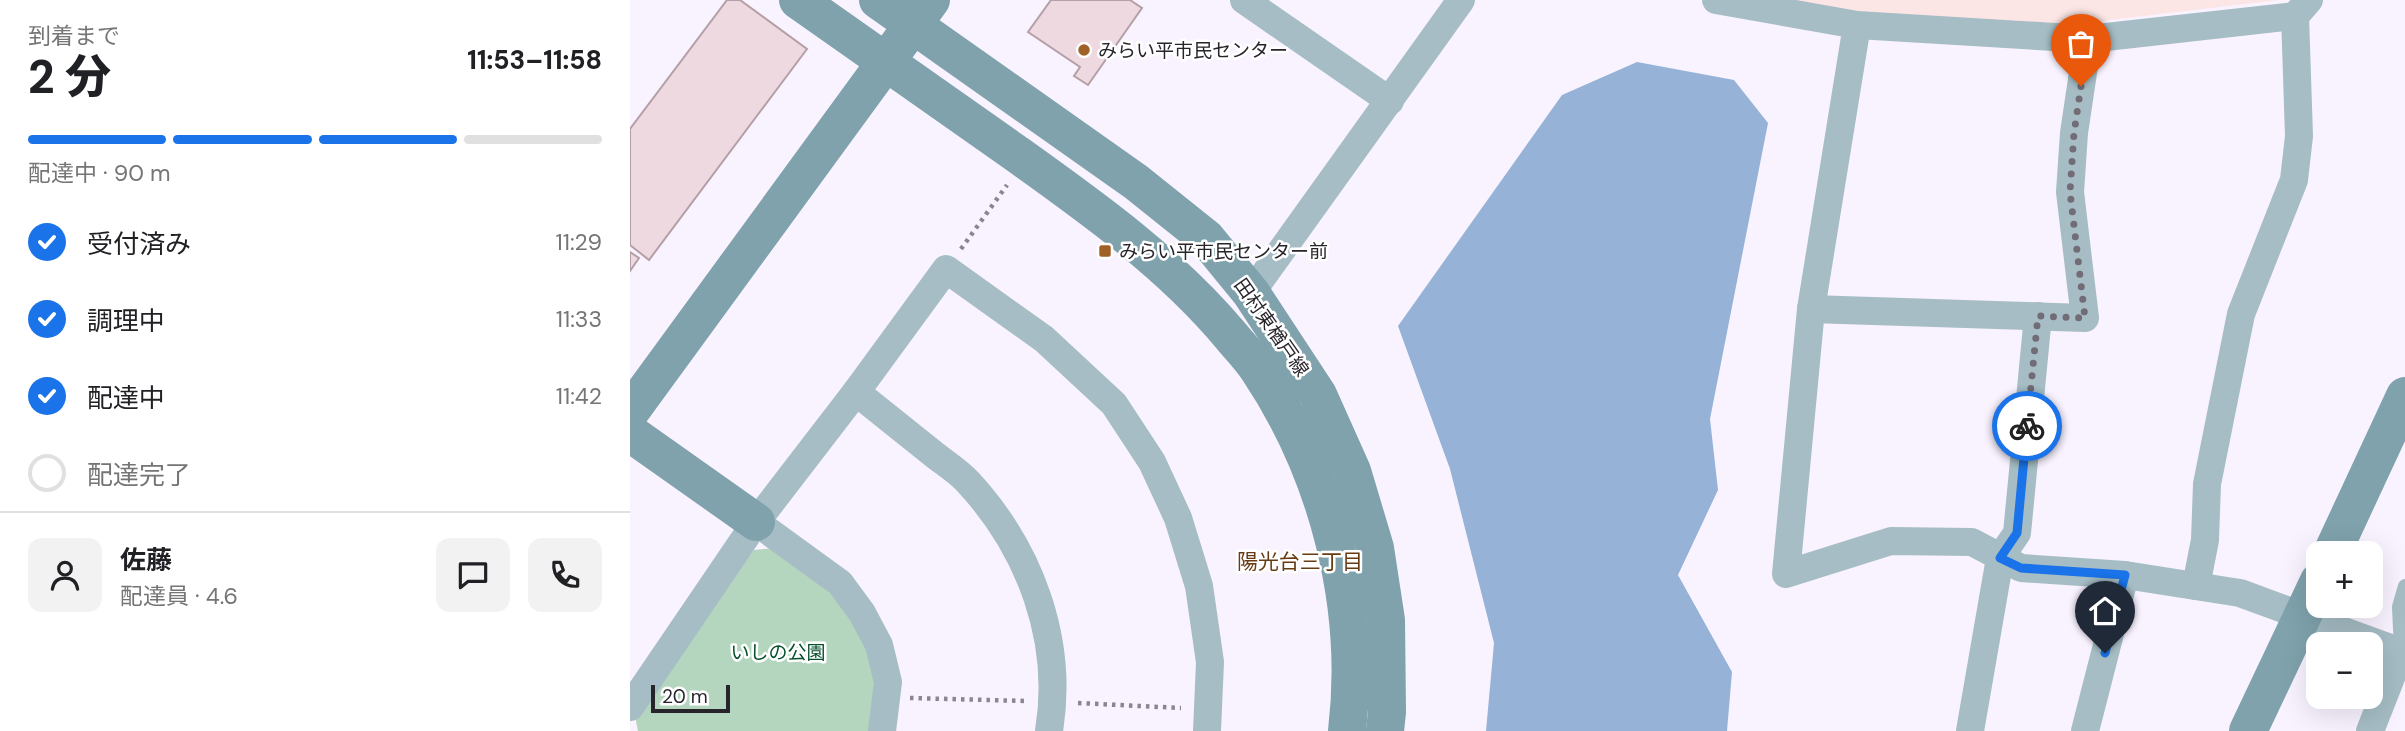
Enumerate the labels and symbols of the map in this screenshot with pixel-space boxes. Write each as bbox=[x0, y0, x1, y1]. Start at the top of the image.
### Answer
pin bbox=[2051, 14, 2111, 86]
place label: みらい平市民センター bbox=[1098, 38, 1288, 63]
marker: みらい平市民センター bbox=[1076, 42, 1092, 58]
place label: みらい平市民センター前 bbox=[1119, 239, 1328, 264]
marker: みらい平市民センター前 bbox=[1097, 243, 1113, 259]
street label: 田村東楢戸線 bbox=[1229, 273, 1315, 381]
courier bbox=[1992, 391, 2062, 461]
district label: 陽光台三丁目 bbox=[1237, 548, 1363, 576]
pin bbox=[2075, 581, 2135, 653]
park label: いしの公園 bbox=[730, 640, 826, 665]
scale bar bbox=[651, 682, 730, 714]

